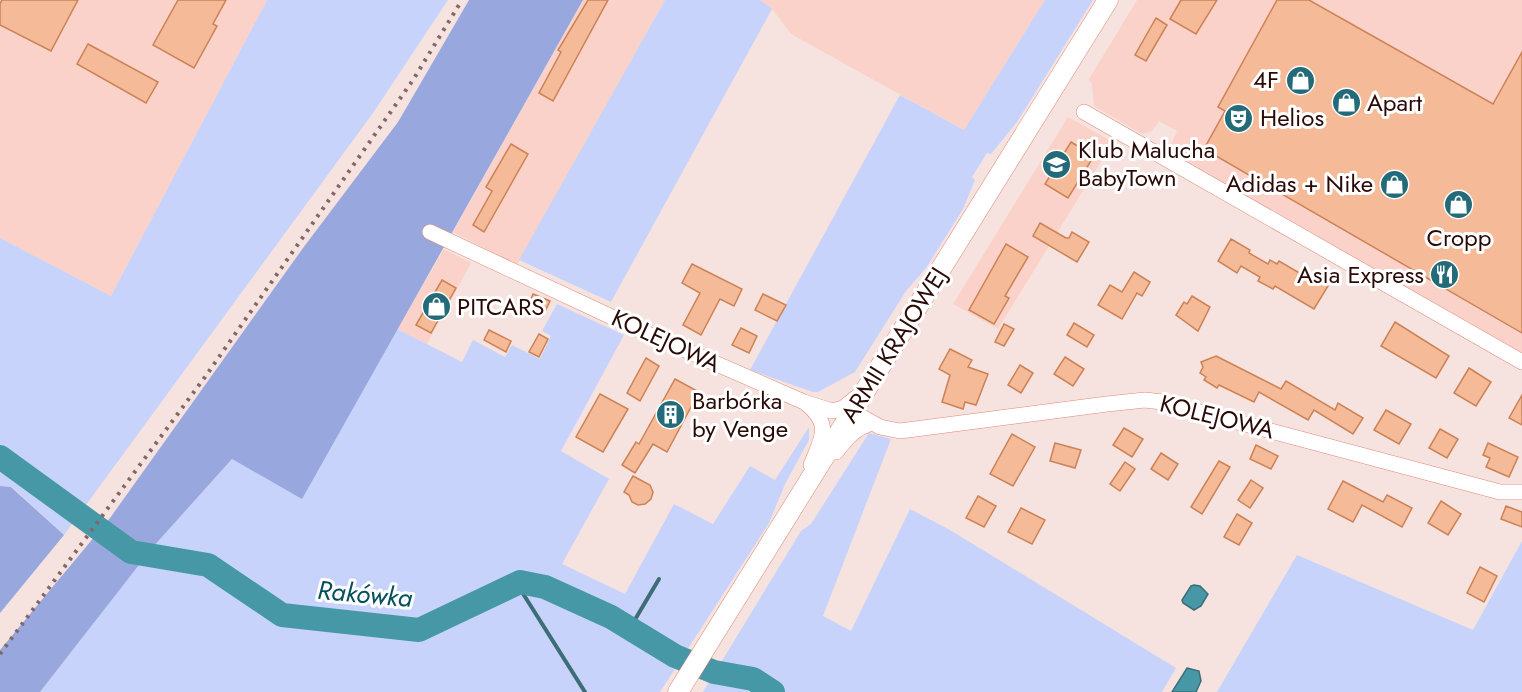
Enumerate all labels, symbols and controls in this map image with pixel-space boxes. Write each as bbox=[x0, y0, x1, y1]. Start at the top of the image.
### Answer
place label: 4F bbox=[1253, 62, 1279, 97]
shop icon: 4F bbox=[1284, 64, 1316, 96]
place label: Apart bbox=[1367, 85, 1422, 120]
shop icon: Apart bbox=[1330, 87, 1362, 119]
place label: Helios bbox=[1260, 100, 1324, 135]
theatre icon: Helios bbox=[1223, 102, 1255, 134]
place label: Klub Malucha BabyTown bbox=[1078, 132, 1215, 195]
school or university icon: Klub Malucha BabyTown bbox=[1041, 148, 1073, 180]
place label: Adidas + Nike bbox=[1226, 166, 1373, 201]
shop icon: Adidas + Nike bbox=[1378, 168, 1410, 200]
shop icon: Cropp bbox=[1443, 189, 1475, 221]
place label: Cropp bbox=[1427, 220, 1491, 255]
place label: Asia Express bbox=[1297, 257, 1424, 292]
restaurant icon: Asia Express bbox=[1429, 259, 1461, 291]
street label: ARMII KRAJOWEJ bbox=[832, 260, 955, 429]
place label: PITCARS bbox=[457, 289, 545, 324]
shop icon: PITCARS bbox=[420, 291, 452, 323]
street label: KOLEJOWA bbox=[606, 300, 727, 381]
place label: Barbórka by Venge bbox=[692, 383, 788, 446]
street label: KOLEJOWA bbox=[1156, 385, 1278, 448]
building icon: Barbórka by Venge bbox=[655, 399, 687, 431]
water label: Rakówka bbox=[316, 571, 415, 617]

